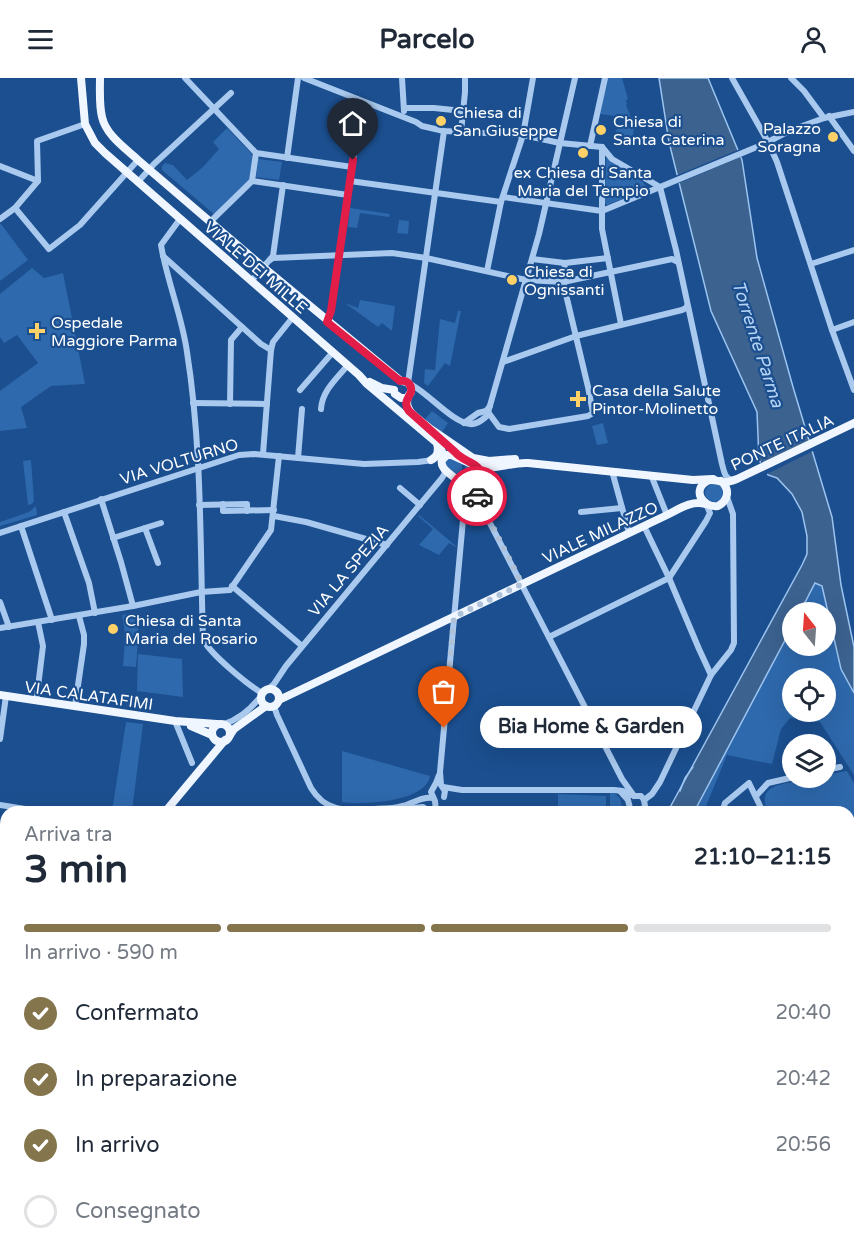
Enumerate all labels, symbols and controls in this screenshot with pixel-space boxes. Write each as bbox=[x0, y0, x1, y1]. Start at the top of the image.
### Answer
icon: menu bbox=[24, 23, 57, 56]
text: Parcelo bbox=[379, 23, 475, 56]
icon: person bbox=[797, 23, 830, 56]
pin bbox=[327, 98, 378, 160]
place label: Chiesa di San Giuseppe bbox=[453, 103, 558, 141]
icon: home bbox=[336, 107, 369, 140]
place label: Chiesa di Santa Caterina bbox=[613, 112, 725, 150]
marker: Chiesa di San Giuseppe bbox=[434, 114, 448, 128]
place label: Palazzo Soragna bbox=[757, 119, 821, 157]
marker: Chiesa di Santa Caterina bbox=[594, 123, 608, 137]
marker: Palazzo Soragna bbox=[826, 130, 840, 144]
marker: ex Chiesa di Santa Maria del Tempio bbox=[576, 146, 590, 160]
place label: ex Chiesa di Santa Maria del Tempio bbox=[514, 163, 652, 201]
street label: VIALE DEI MILLE bbox=[199, 217, 311, 318]
place label: Chiesa di Ognissanti bbox=[524, 262, 605, 300]
marker: Chiesa di Ognissanti bbox=[505, 273, 519, 287]
water label: Torrente Parma bbox=[727, 278, 789, 411]
place label: Ospedale Maggiore Parma bbox=[51, 313, 178, 351]
marker: Ospedale Maggiore Parma bbox=[28, 322, 46, 340]
place label: Casa della Salute Pintor-Molinetto bbox=[592, 381, 721, 419]
marker: Casa della Salute Pintor-Molinetto bbox=[569, 390, 587, 408]
street label: PONTE ITALIA bbox=[728, 410, 837, 476]
street label: VIA VOLTURNO bbox=[118, 434, 241, 489]
courier bbox=[447, 466, 507, 526]
icon: car bbox=[461, 480, 494, 513]
street label: VIALE MILAZZO bbox=[539, 497, 661, 568]
street label: VIA LA SPEZIA bbox=[304, 520, 393, 621]
north arrow bbox=[782, 602, 836, 656]
map controls bbox=[782, 602, 836, 788]
place label: Chiesa di Santa Maria del Rosario bbox=[125, 611, 258, 649]
marker: Chiesa di Santa Maria del Rosario bbox=[106, 622, 120, 636]
pin bbox=[418, 666, 469, 728]
button: locate bbox=[782, 668, 836, 722]
icon: bag bbox=[427, 675, 460, 708]
street label: VIA CALATAFIMI bbox=[23, 677, 154, 715]
callout: Bia Home & Garden bbox=[480, 707, 702, 749]
text: Bia Home & Garden bbox=[498, 715, 684, 739]
button: layers bbox=[782, 734, 836, 788]
text: Arriva tra bbox=[24, 823, 113, 847]
text: 21:10–21:15 bbox=[694, 844, 831, 870]
text: 3 min bbox=[24, 846, 128, 893]
text: In arrivo · 590 m bbox=[24, 941, 178, 965]
icon: check bbox=[24, 997, 57, 1030]
text: Confermato bbox=[75, 1000, 199, 1026]
text: 20:40 bbox=[776, 1001, 831, 1025]
icon: check bbox=[24, 1063, 57, 1096]
text: In preparazione bbox=[75, 1066, 237, 1092]
text: 20:42 bbox=[776, 1067, 831, 1091]
icon: check bbox=[24, 1129, 57, 1162]
text: In arrivo bbox=[75, 1132, 160, 1158]
text: 20:56 bbox=[776, 1133, 831, 1157]
text: Consegnato bbox=[75, 1198, 201, 1224]

